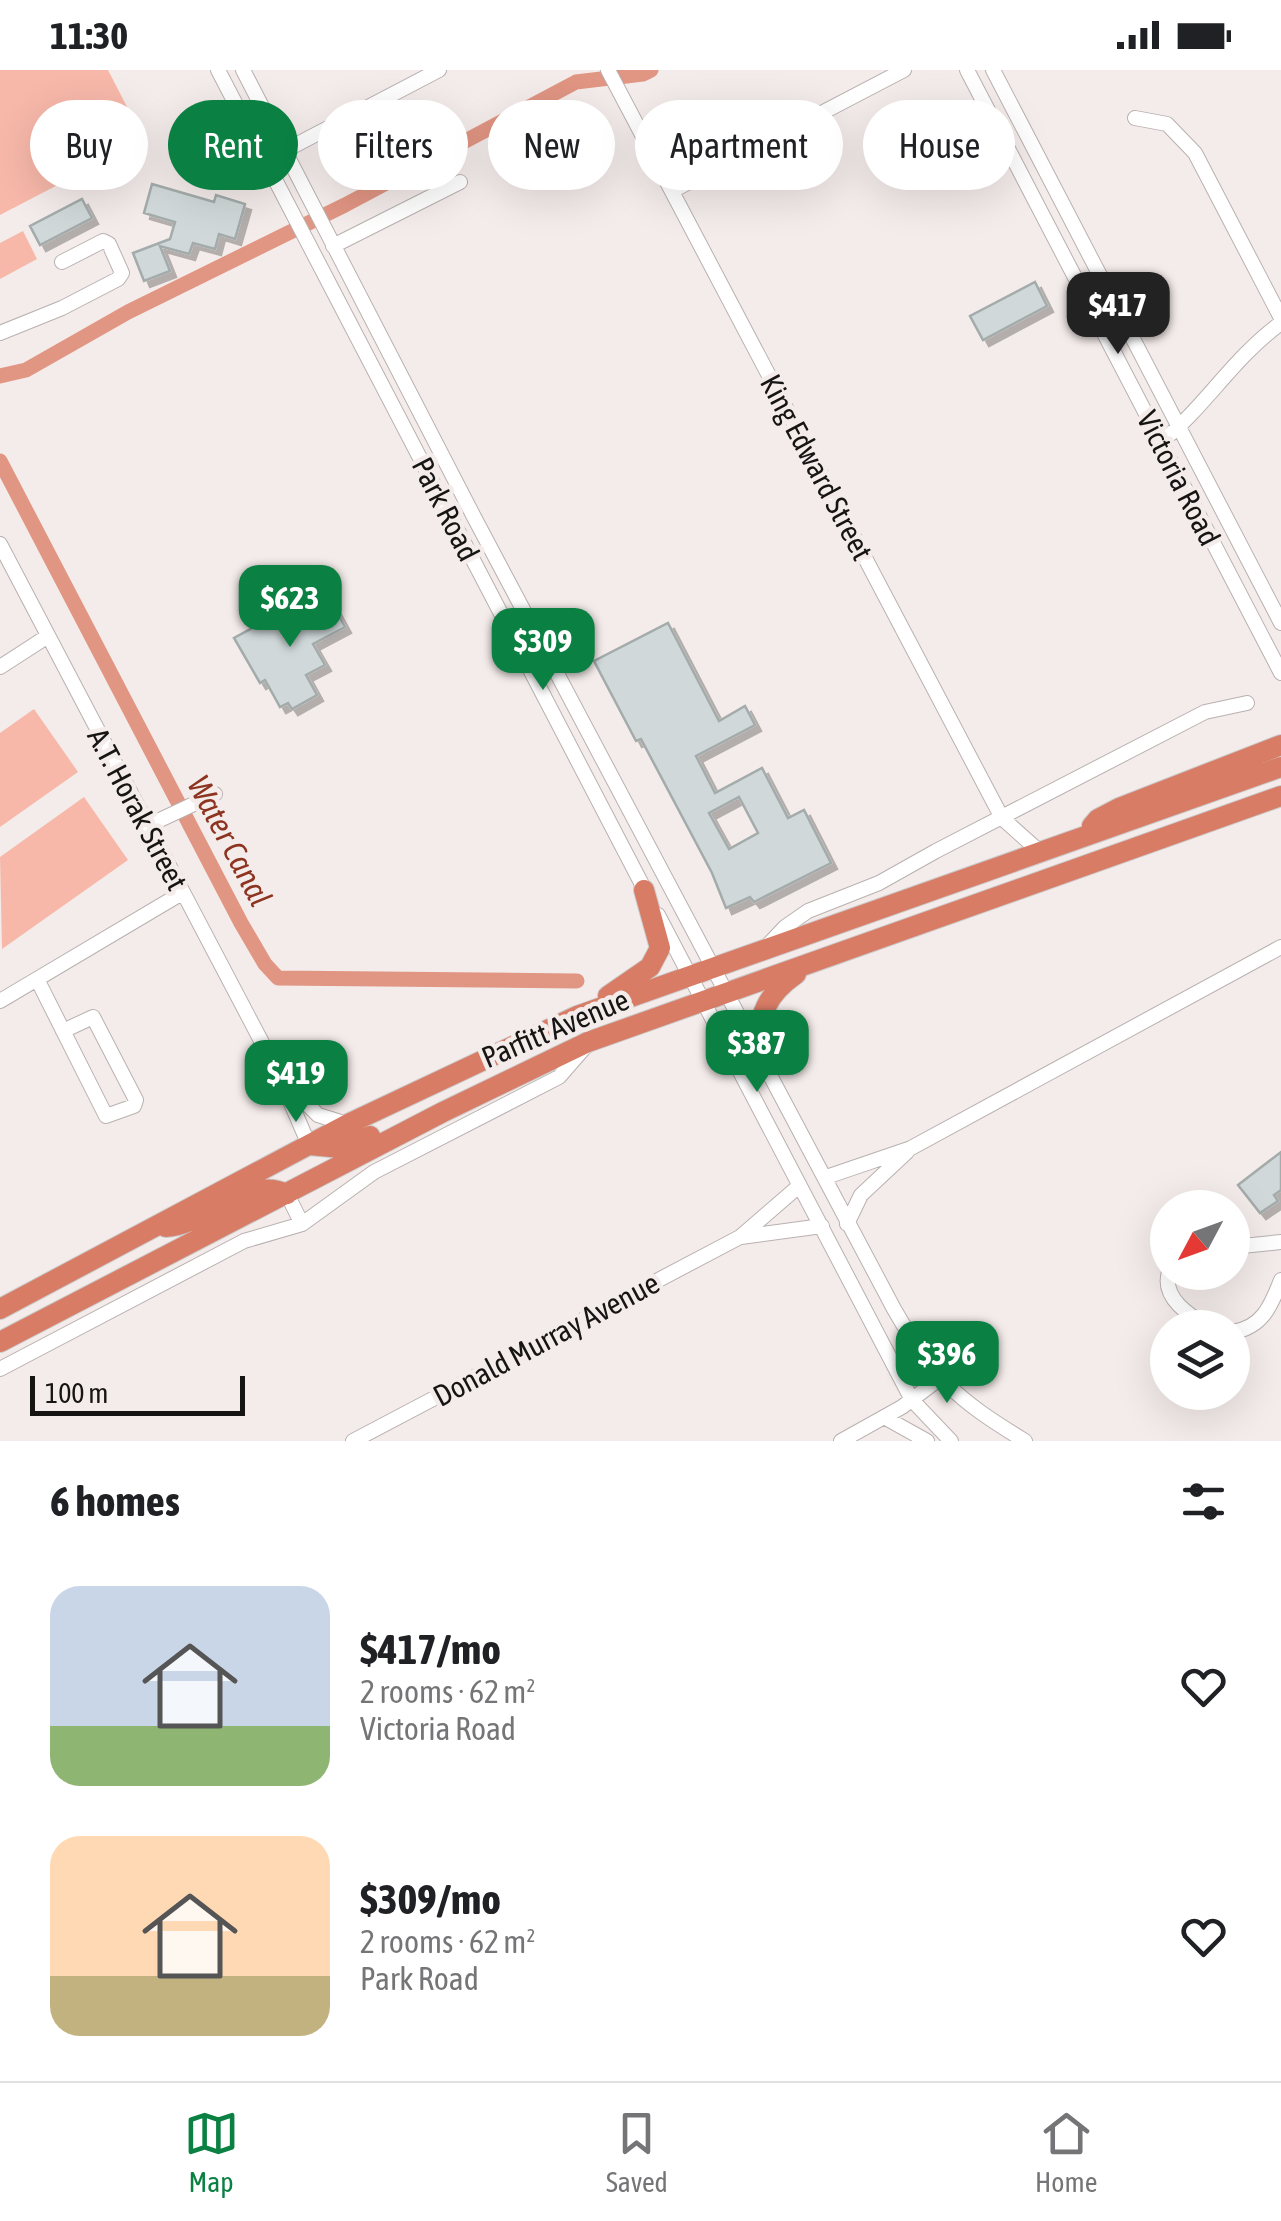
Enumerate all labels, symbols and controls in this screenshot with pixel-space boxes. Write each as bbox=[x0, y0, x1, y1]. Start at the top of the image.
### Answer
text: 11:30 bbox=[50, 14, 128, 57]
chip: Buy bbox=[30, 100, 148, 190]
chip: Rent bbox=[168, 100, 298, 190]
chip: Filters bbox=[318, 100, 468, 190]
chip: New bbox=[488, 100, 615, 190]
chip: Apartment bbox=[635, 100, 843, 190]
chip: House bbox=[863, 100, 1015, 190]
pin: $417 bbox=[1059, 272, 1177, 357]
text: $417 bbox=[1089, 286, 1147, 323]
street label: King Edward Street bbox=[754, 369, 880, 565]
street label: Victoria Road bbox=[1131, 405, 1227, 551]
street label: Park Road bbox=[406, 452, 486, 566]
pin: $623 bbox=[231, 565, 349, 650]
text: $623 bbox=[261, 579, 319, 616]
pin: $309 bbox=[484, 608, 602, 693]
text: $309 bbox=[514, 622, 572, 659]
street label: A.T. Horak Street bbox=[81, 722, 195, 896]
water label: Water Canal bbox=[180, 769, 280, 913]
street label: Parfitt Avenue bbox=[476, 982, 634, 1074]
pin: $387 bbox=[698, 1010, 816, 1095]
text: $387 bbox=[728, 1024, 786, 1061]
pin: $419 bbox=[237, 1040, 355, 1125]
text: $419 bbox=[267, 1054, 325, 1091]
north arrow bbox=[1150, 1190, 1250, 1290]
map controls bbox=[1150, 1190, 1250, 1410]
street label: Donald Murray Avenue bbox=[427, 1265, 665, 1413]
button: layers bbox=[1150, 1310, 1250, 1410]
pin: $396 bbox=[888, 1321, 1006, 1406]
text: $396 bbox=[918, 1335, 976, 1372]
scale bar bbox=[30, 1371, 245, 1416]
text: 100 m bbox=[45, 1377, 108, 1409]
icon: filters bbox=[1176, 1474, 1231, 1529]
text: 6 homes bbox=[50, 1477, 180, 1525]
text: $417/mo bbox=[360, 1625, 501, 1673]
icon: home bbox=[130, 1626, 250, 1746]
icon: heart bbox=[1176, 1659, 1231, 1714]
text: 2 rooms · 62 m² bbox=[360, 1673, 535, 1710]
text: Victoria Road bbox=[360, 1710, 516, 1747]
text: $309/mo bbox=[360, 1875, 501, 1923]
icon: home bbox=[130, 1876, 250, 1996]
icon: heart bbox=[1176, 1909, 1231, 1964]
text: 2 rooms · 62 m² bbox=[360, 1923, 535, 1960]
text: Park Road bbox=[360, 1960, 479, 1997]
tab: Map bbox=[184, 2106, 239, 2198]
tab: Saved bbox=[606, 2106, 668, 2198]
tab: Home bbox=[1035, 2106, 1097, 2198]

